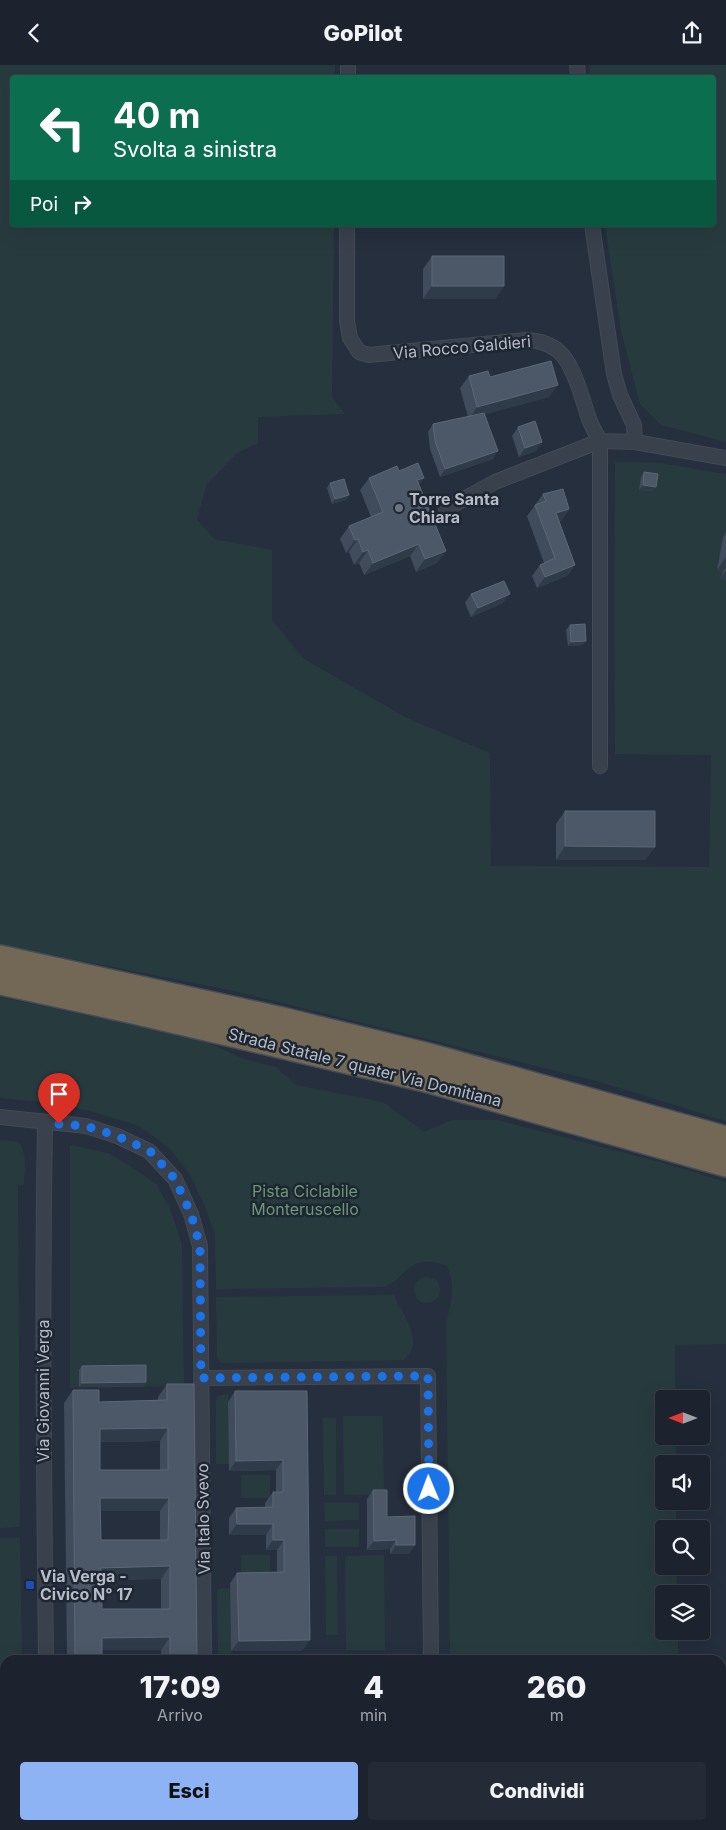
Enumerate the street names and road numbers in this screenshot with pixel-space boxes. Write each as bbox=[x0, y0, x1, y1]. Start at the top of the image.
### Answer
street label: Via Rocco Galdieri bbox=[392, 331, 532, 363]
street label: Strada Statale 7 quater Via Domitiana bbox=[226, 1023, 504, 1111]
street label: Via Giovanni Verga bbox=[33, 1320, 53, 1462]
street label: Via Italo Svevo bbox=[192, 1463, 214, 1575]

